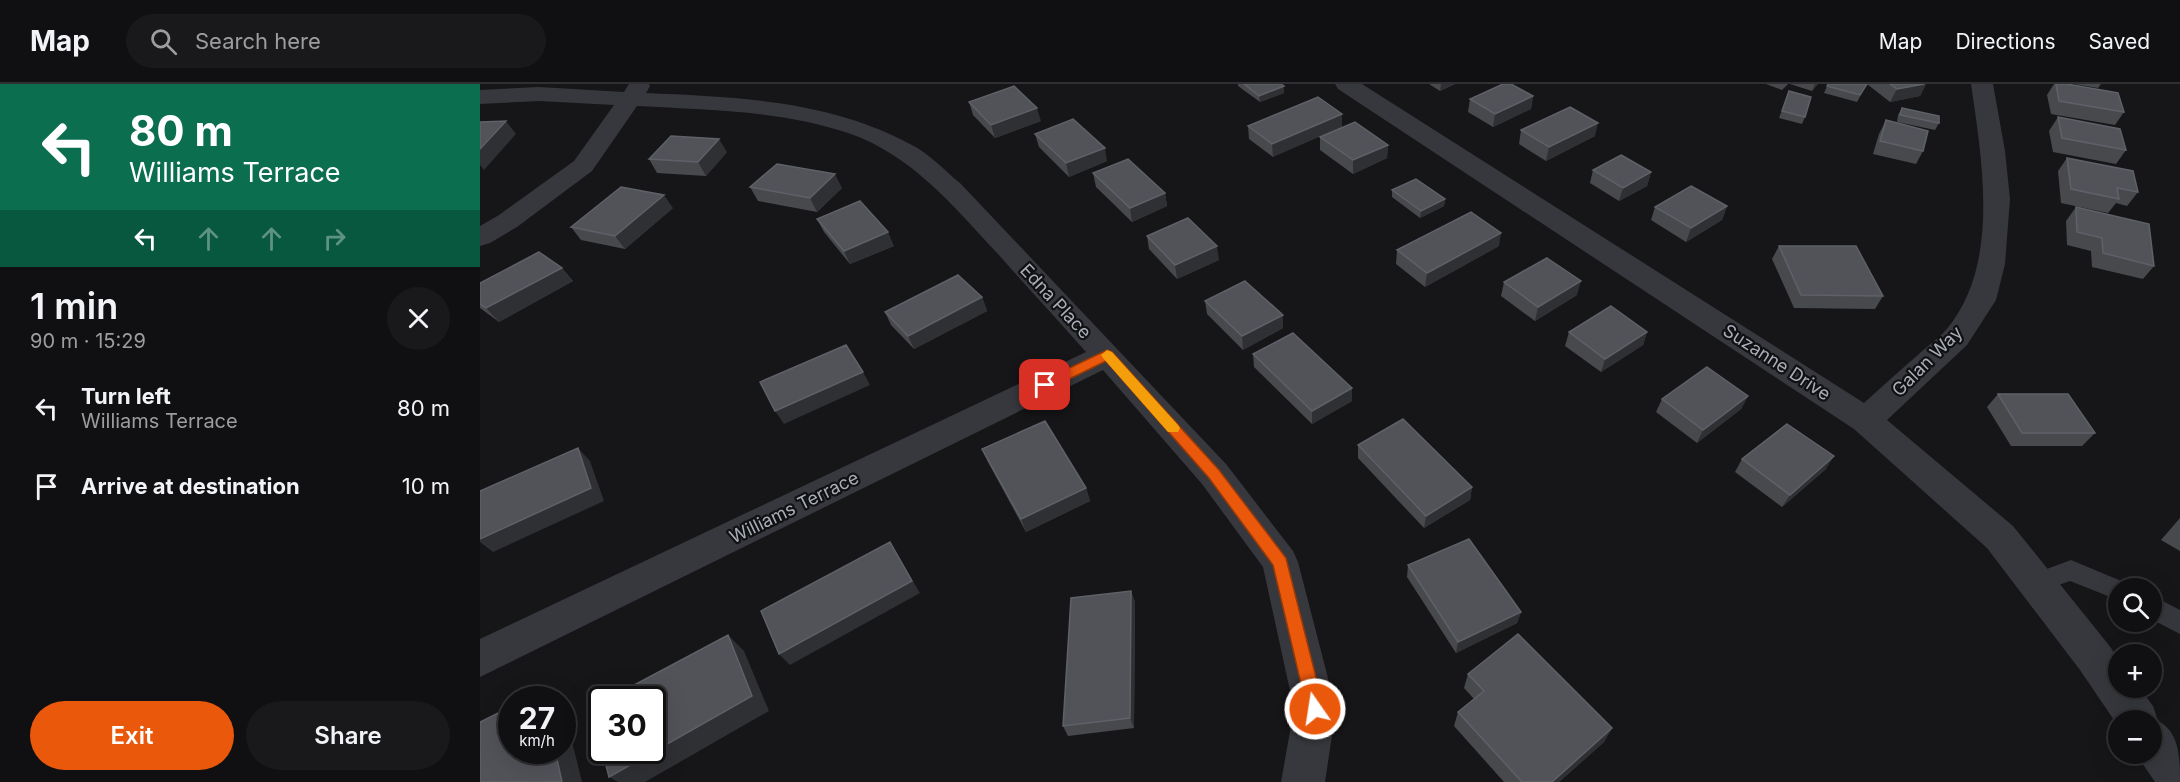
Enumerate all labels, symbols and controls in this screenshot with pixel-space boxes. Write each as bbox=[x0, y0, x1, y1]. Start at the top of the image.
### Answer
search box bbox=[126, 14, 546, 68]
text: Map bbox=[30, 24, 90, 58]
icon: search bbox=[147, 25, 180, 58]
text: Search here bbox=[195, 28, 321, 54]
text: Map bbox=[1879, 29, 1922, 54]
text: Directions bbox=[1955, 29, 2056, 54]
text: Saved bbox=[2089, 29, 2150, 54]
text: 80 m bbox=[129, 105, 233, 156]
icon: left bbox=[30, 108, 108, 186]
text: Williams Terrace bbox=[129, 156, 341, 189]
icon: left bbox=[129, 222, 162, 255]
icon: ahead bbox=[192, 222, 225, 255]
icon: ahead bbox=[255, 222, 288, 255]
icon: right bbox=[318, 222, 351, 255]
street label: Edna Place bbox=[1016, 259, 1096, 343]
text: 1 min bbox=[30, 284, 118, 328]
button: close bbox=[387, 287, 450, 350]
street label: Suzanne Drive bbox=[1719, 319, 1835, 405]
street label: Galan Way bbox=[1888, 322, 1966, 400]
text: 90 m · 15:29 bbox=[30, 329, 146, 353]
pin bbox=[1019, 359, 1070, 410]
icon: arrive bbox=[1028, 368, 1061, 401]
text: Turn left bbox=[81, 383, 171, 409]
icon: left bbox=[30, 392, 63, 425]
text: 80 m bbox=[397, 395, 450, 421]
text: Williams Terrace bbox=[81, 409, 238, 433]
street label: Williams Terrace bbox=[726, 467, 862, 547]
icon: arrive bbox=[30, 470, 63, 503]
text: Arrive at destination bbox=[81, 473, 300, 499]
text: 10 m bbox=[402, 473, 450, 499]
map controls bbox=[2108, 578, 2162, 764]
button: search bbox=[2108, 578, 2162, 632]
button: + bbox=[2108, 644, 2162, 698]
position arrow bbox=[1283, 677, 1347, 741]
speed limit sign: 30 bbox=[588, 686, 666, 764]
text: 27 bbox=[519, 700, 555, 736]
button: Exit bbox=[30, 701, 234, 770]
button: Share bbox=[246, 701, 450, 770]
button: − bbox=[2108, 710, 2162, 764]
text: km/h bbox=[519, 731, 555, 750]

